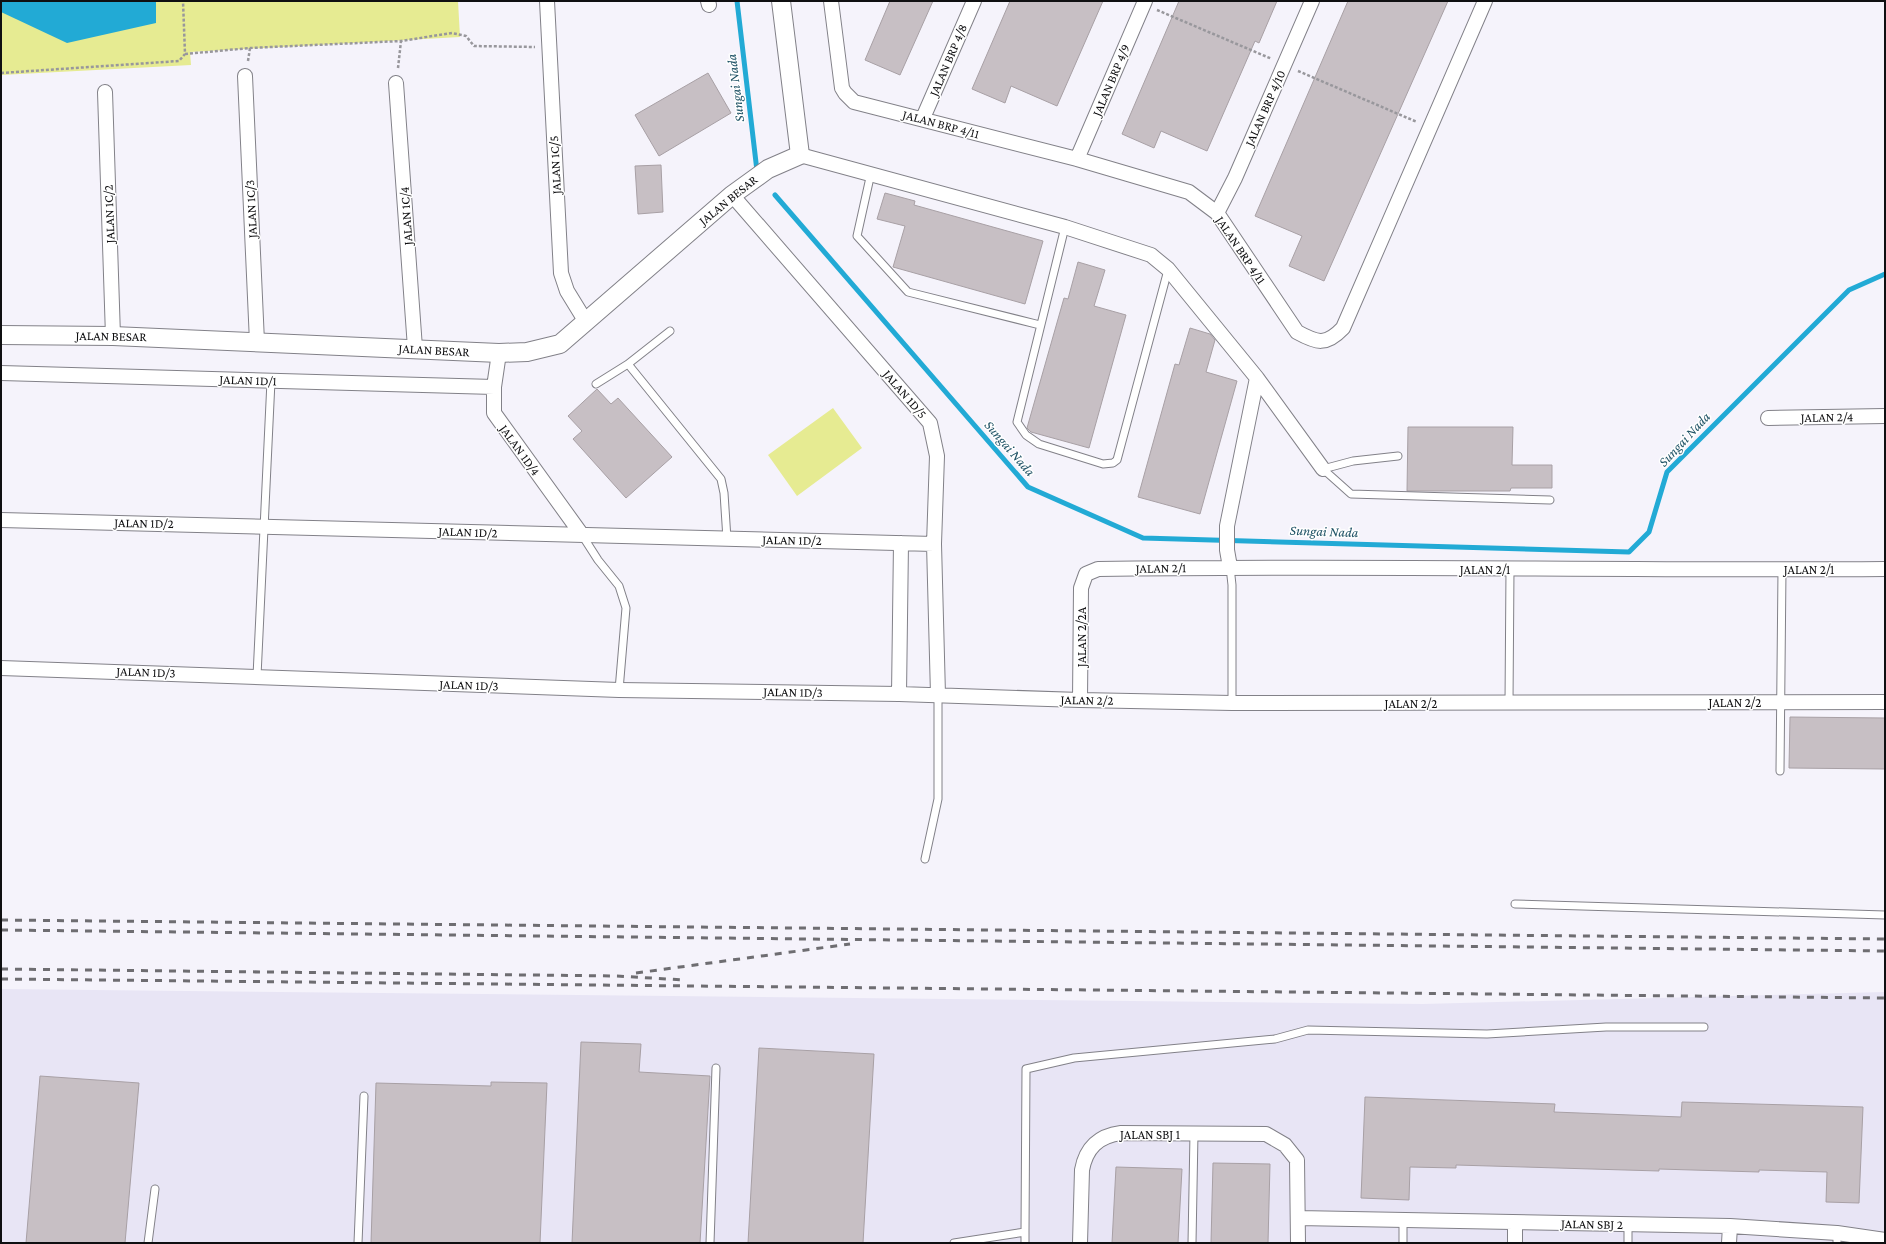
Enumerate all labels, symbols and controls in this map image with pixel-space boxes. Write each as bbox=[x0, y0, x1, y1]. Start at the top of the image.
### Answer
street label: JALAN BRP 4/8 bbox=[926, 22, 970, 99]
street label: JALAN BRP 4/9 bbox=[1089, 42, 1133, 119]
water label: Sungai Nada bbox=[723, 53, 747, 123]
street label: JALAN BRP 4/10 bbox=[1241, 68, 1288, 149]
street label: JALAN BRP 4/11 bbox=[900, 106, 981, 141]
street label: JALAN 1C/5 bbox=[546, 135, 564, 196]
street label: JALAN BESAR bbox=[695, 171, 761, 229]
street label: JALAN 1C/3 bbox=[242, 179, 260, 240]
street label: JALAN 1C/2 bbox=[100, 184, 118, 245]
street label: JALAN 1C/4 bbox=[396, 186, 416, 247]
street label: JALAN BRP 4/11 bbox=[1212, 212, 1269, 287]
street label: JALAN BESAR bbox=[74, 328, 147, 344]
street label: JALAN BESAR bbox=[397, 341, 471, 359]
street label: JALAN 1D/5 bbox=[879, 366, 930, 421]
street label: JALAN 1D/1 bbox=[218, 371, 277, 388]
water label: Sungai Nada bbox=[1655, 408, 1714, 470]
street label: JALAN 2/4 bbox=[1800, 409, 1854, 425]
water label: Sungai Nada bbox=[981, 417, 1039, 479]
street label: JALAN 1D/4 bbox=[496, 421, 544, 479]
street label: JALAN 1D/2 bbox=[113, 515, 174, 531]
water label: Sungai Nada bbox=[1289, 522, 1359, 540]
street label: JALAN 1D/2 bbox=[437, 523, 498, 541]
street label: JALAN 1D/2 bbox=[761, 532, 822, 548]
street label: JALAN 2/1 bbox=[1135, 560, 1186, 576]
street label: JALAN 2/1 bbox=[1459, 562, 1510, 577]
street label: JALAN 2/1 bbox=[1783, 562, 1834, 577]
street label: JALAN 2/2A bbox=[1074, 606, 1089, 668]
street label: JALAN 1D/3 bbox=[115, 663, 176, 681]
street label: JALAN 1D/3 bbox=[438, 676, 499, 694]
street label: JALAN 1D/3 bbox=[762, 684, 823, 700]
street label: JALAN 2/2 bbox=[1059, 692, 1114, 708]
street label: JALAN 2/2 bbox=[1708, 695, 1761, 710]
street label: JALAN 2/2 bbox=[1384, 696, 1437, 711]
street label: JALAN SBJ 1 bbox=[1119, 1127, 1180, 1142]
street label: JALAN SBJ 2 bbox=[1560, 1216, 1623, 1232]

